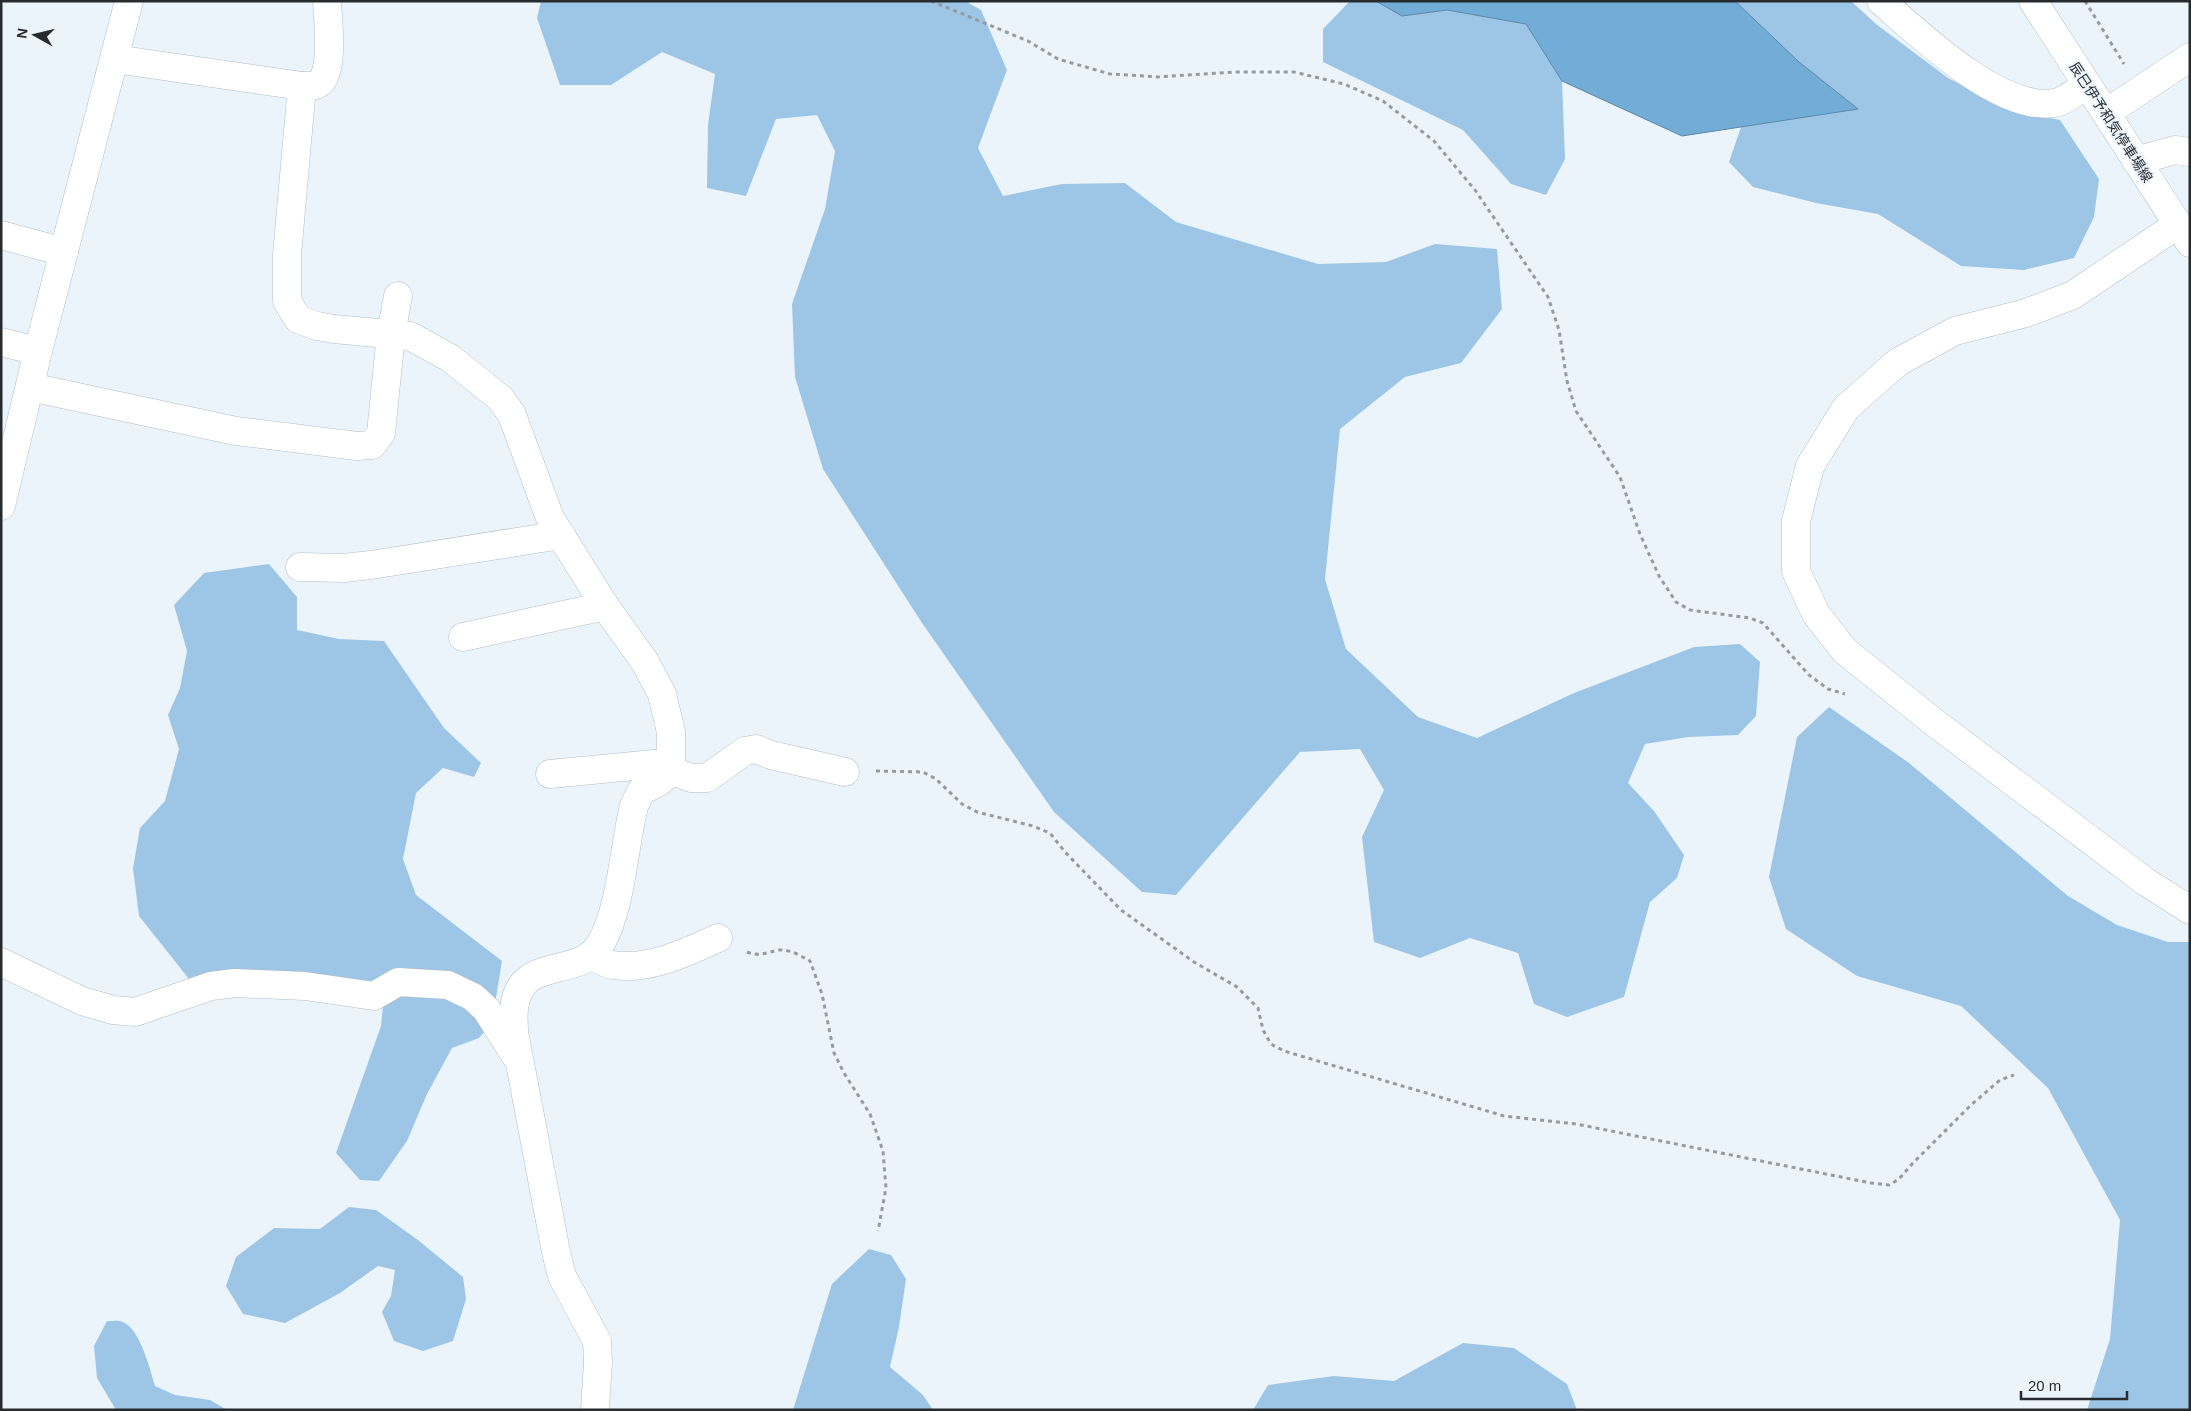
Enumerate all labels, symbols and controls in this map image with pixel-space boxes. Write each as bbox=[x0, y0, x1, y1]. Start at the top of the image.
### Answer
north arrow bbox=[10, 10, 60, 60]
text: N bbox=[13, 27, 31, 39]
street label: 辰巳伊予和気停車場線 bbox=[2066, 59, 2156, 185]
scale bar bbox=[2021, 1368, 2127, 1400]
text: 20 m bbox=[2028, 1377, 2061, 1394]

